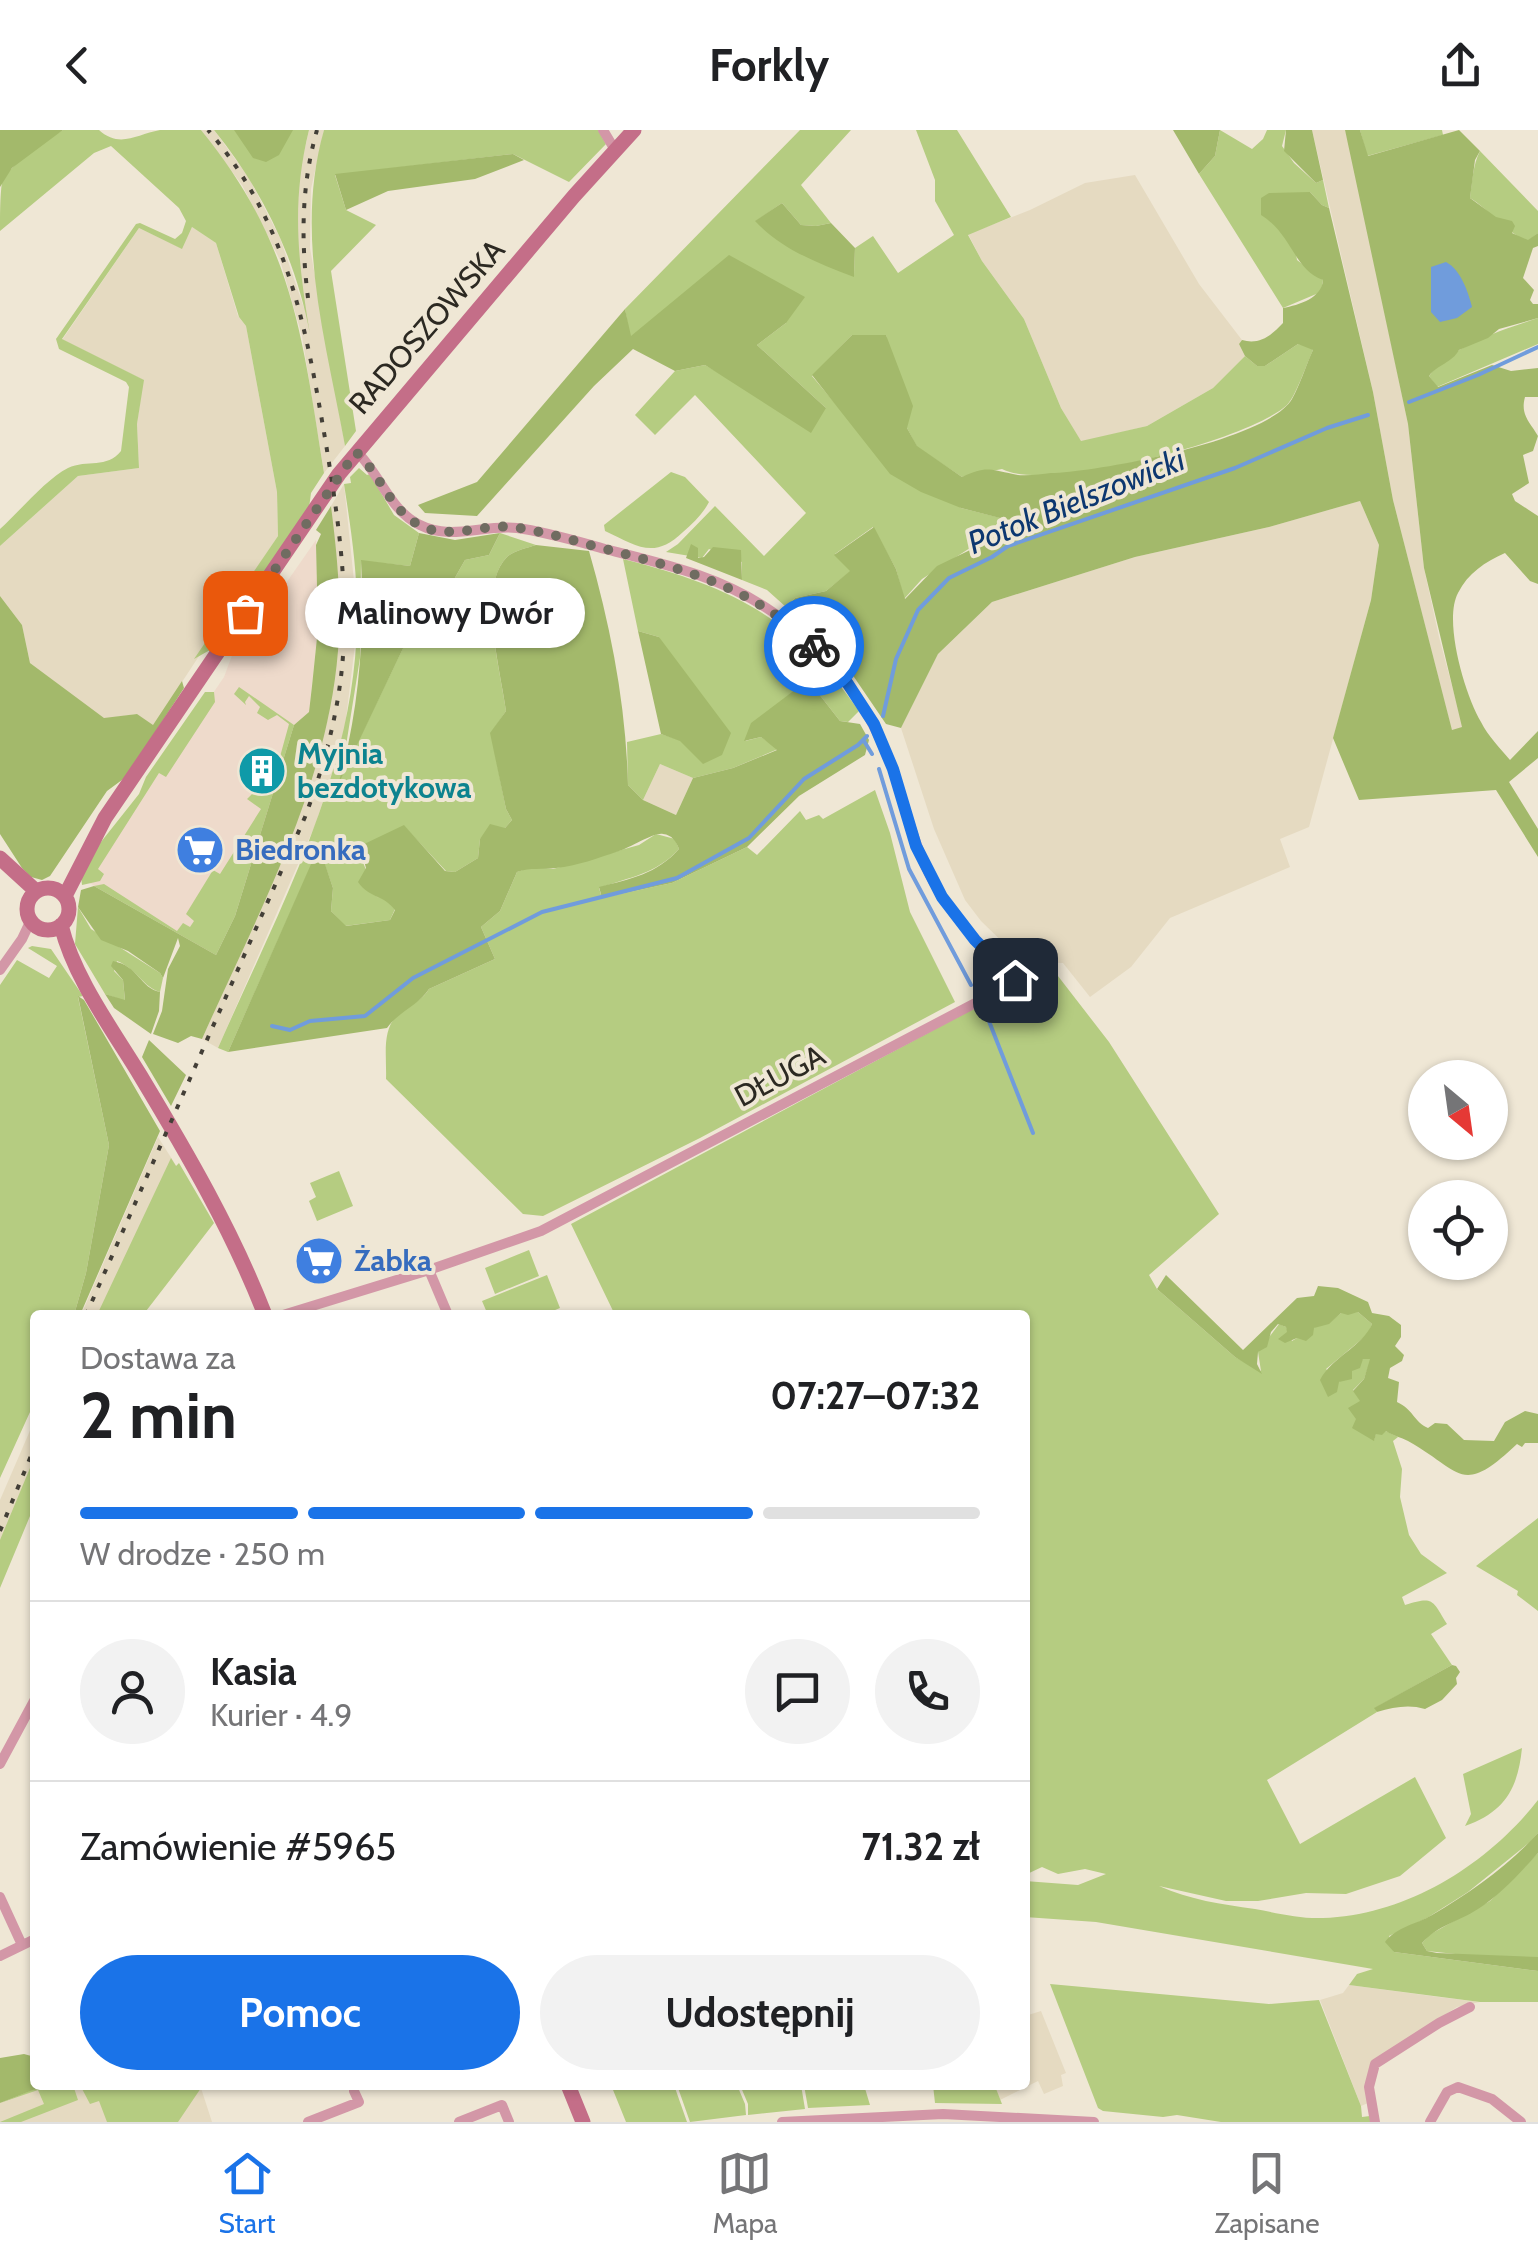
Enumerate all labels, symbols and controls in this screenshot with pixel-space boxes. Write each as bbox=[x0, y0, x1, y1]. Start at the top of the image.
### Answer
icon: back bbox=[50, 38, 105, 93]
text: Forkly bbox=[709, 38, 829, 92]
icon: share bbox=[1433, 38, 1488, 93]
street label: RADOSZOWSKA bbox=[341, 231, 513, 422]
water label: Potok Bielszowicki bbox=[962, 439, 1191, 562]
pin bbox=[203, 571, 288, 656]
callout: Malinowy Dwór bbox=[305, 578, 585, 648]
icon: bag bbox=[218, 586, 273, 641]
text: Malinowy Dwór bbox=[337, 593, 553, 632]
courier bbox=[764, 596, 864, 696]
icon: bike bbox=[787, 619, 842, 674]
place label: Myjnia bezdotykowa bbox=[297, 735, 472, 806]
building icon: Myjnia bezdotykowa bbox=[236, 745, 288, 797]
supermarket icon: Biedronka bbox=[174, 824, 226, 876]
place label: Biedronka bbox=[235, 831, 366, 868]
pin bbox=[973, 938, 1058, 1023]
icon: home bbox=[988, 953, 1043, 1008]
street label: DŁUGA bbox=[728, 1036, 832, 1115]
north arrow bbox=[1408, 1060, 1508, 1160]
map controls bbox=[1408, 1060, 1508, 1280]
button: locate bbox=[1408, 1180, 1508, 1280]
supermarket icon: Żabka bbox=[293, 1235, 345, 1287]
place label: Żabka bbox=[354, 1242, 432, 1279]
text: Dostawa za bbox=[80, 1338, 236, 1377]
text: 07:27–07:32 bbox=[770, 1372, 980, 1419]
text: 2 min bbox=[80, 1375, 237, 1454]
text: W drodze · 250 m bbox=[80, 1534, 325, 1573]
button: person bbox=[80, 1639, 185, 1744]
button: chat bbox=[745, 1639, 850, 1744]
button: phone bbox=[875, 1639, 980, 1744]
text: Kasia bbox=[210, 1648, 297, 1695]
text: Kurier · 4.9 bbox=[210, 1695, 352, 1734]
text: Zamówienie #5965 bbox=[80, 1823, 396, 1870]
text: 71.32 zł bbox=[861, 1823, 980, 1870]
button: Pomoc bbox=[80, 1955, 520, 2070]
button: Udostępnij bbox=[540, 1955, 980, 2070]
tab: Start bbox=[218, 2146, 276, 2240]
tab: Mapa bbox=[712, 2146, 778, 2240]
tab: Zapisane bbox=[1214, 2146, 1320, 2240]

